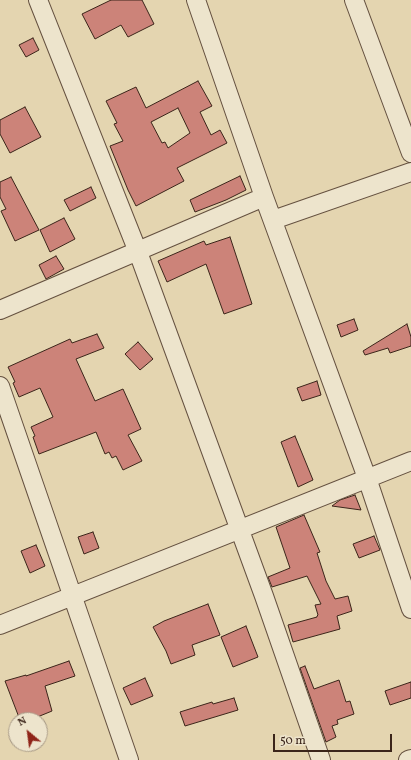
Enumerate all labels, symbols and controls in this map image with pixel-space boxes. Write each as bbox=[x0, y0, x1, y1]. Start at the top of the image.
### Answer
north arrow bbox=[8, 712, 48, 752]
text: N bbox=[15, 713, 30, 730]
scale bar bbox=[275, 726, 394, 752]
text: 50 m bbox=[280, 733, 306, 749]

